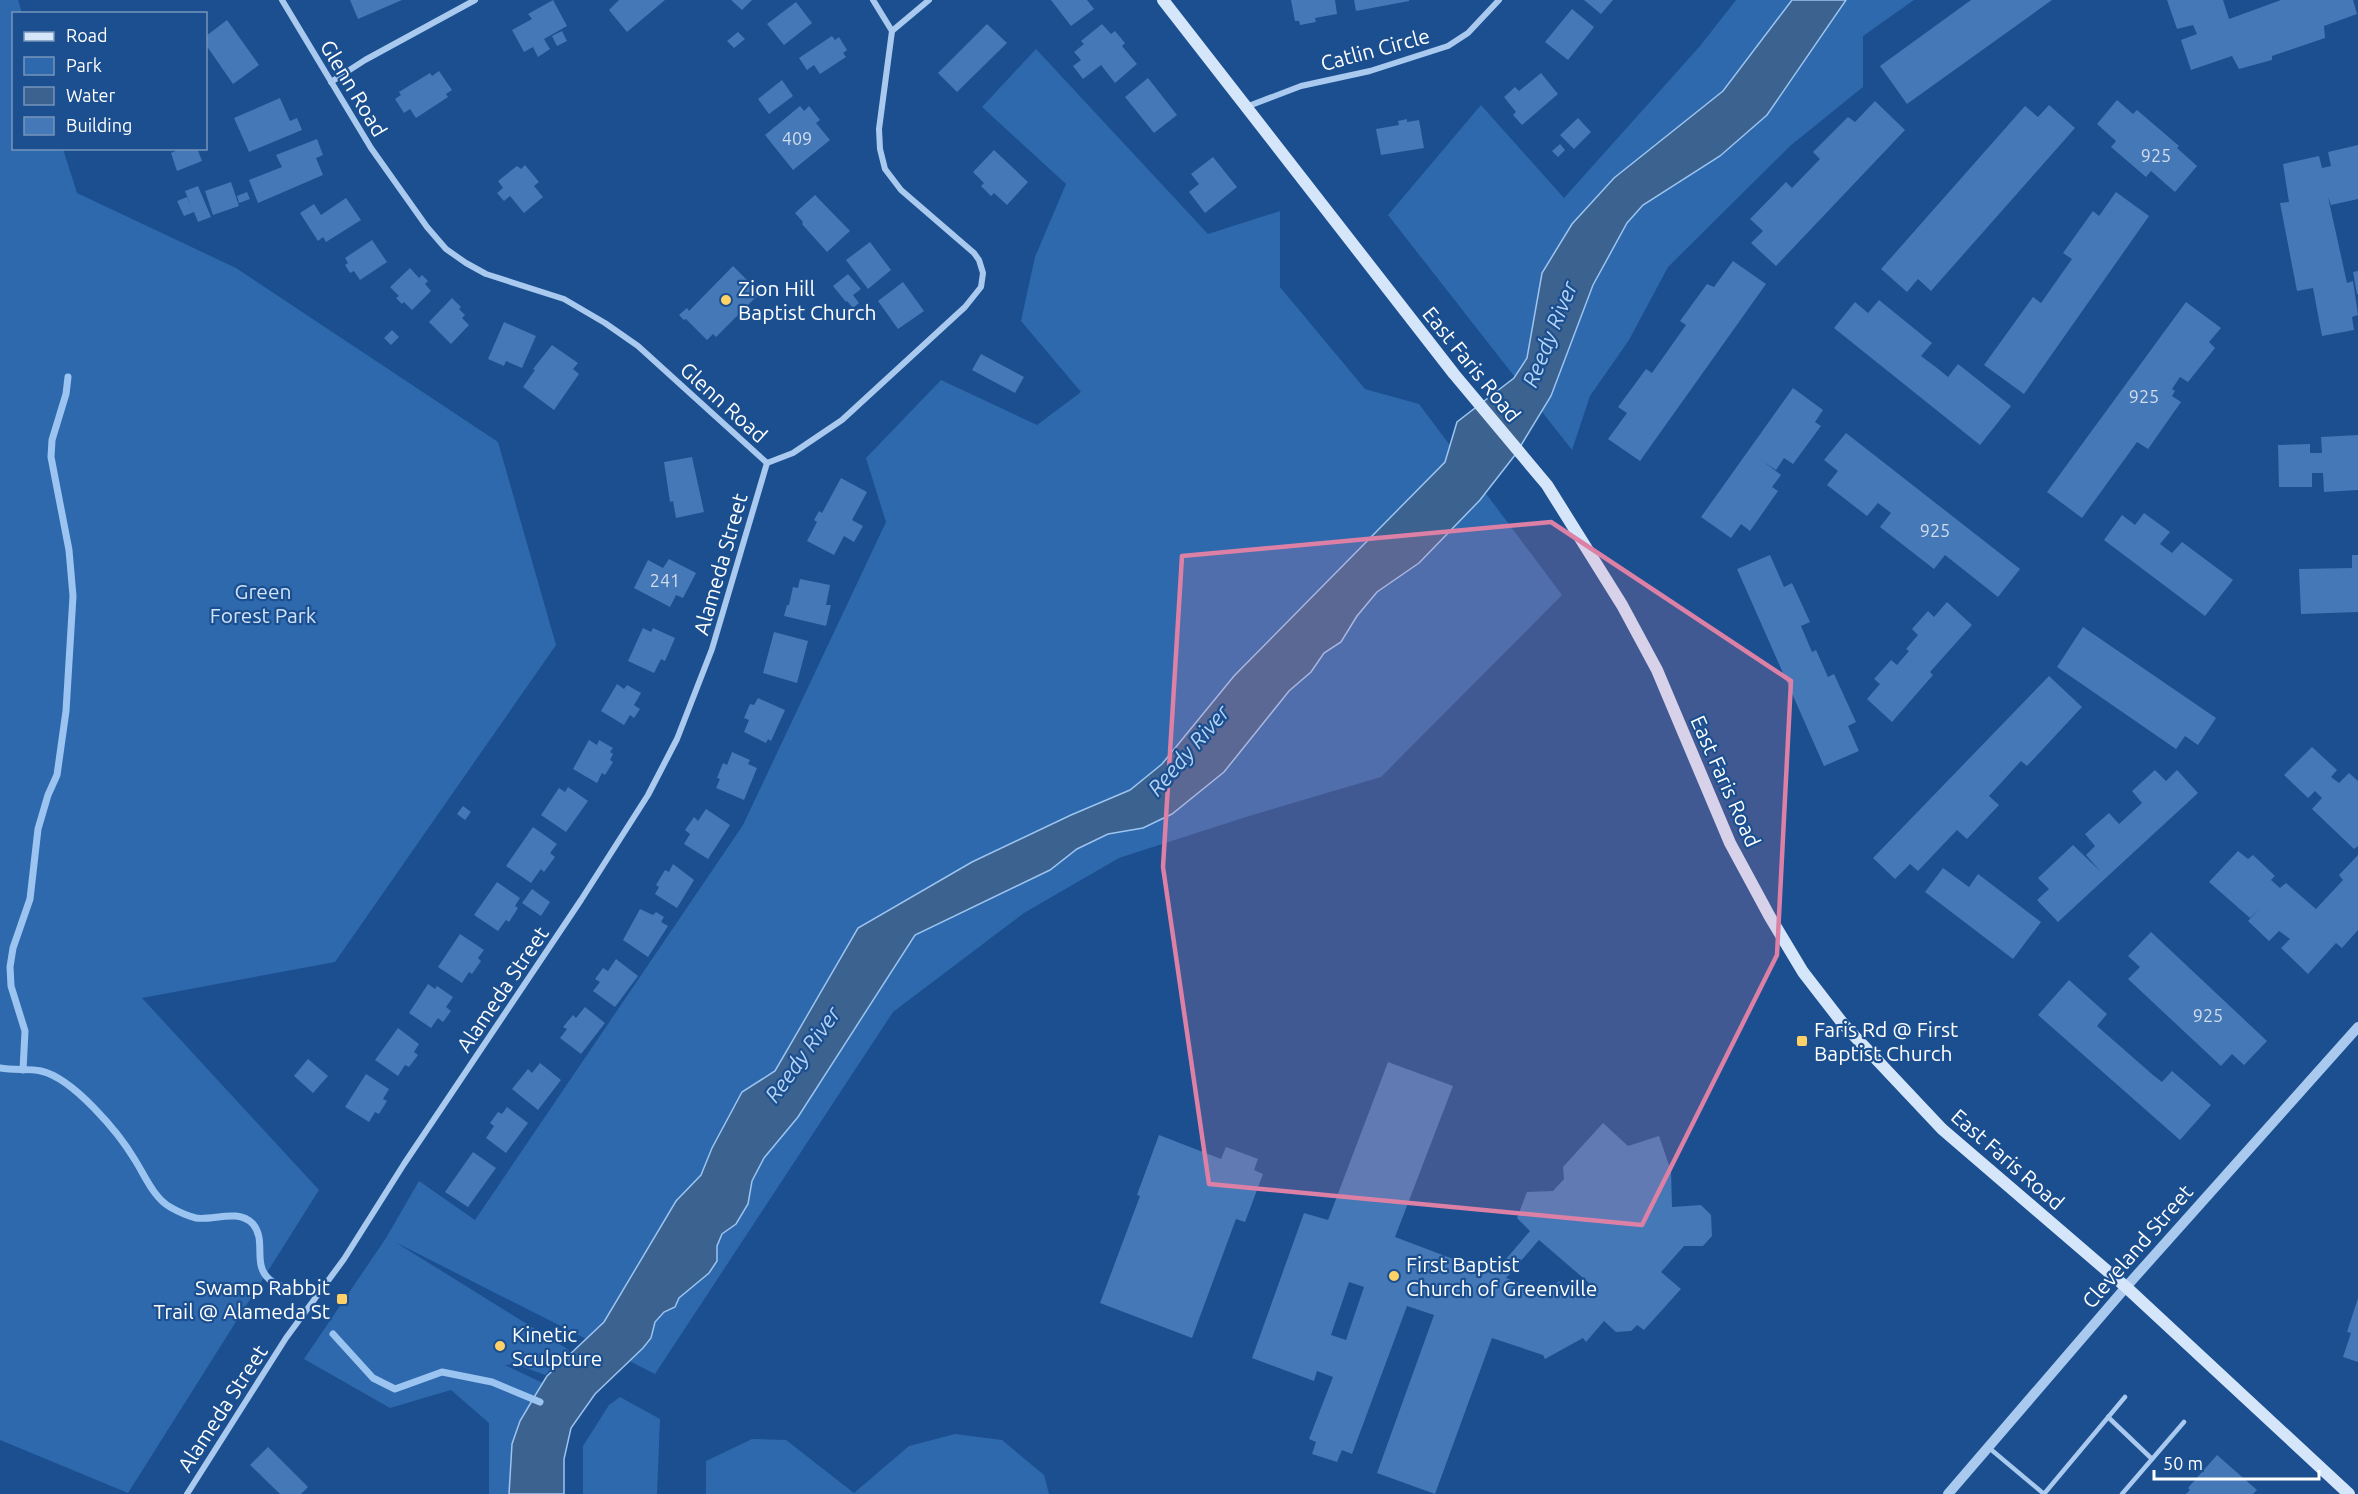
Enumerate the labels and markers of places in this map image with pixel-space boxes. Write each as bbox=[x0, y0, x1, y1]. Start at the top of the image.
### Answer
place label: Zion Hill Baptist Church bbox=[738, 276, 877, 324]
marker: Zion Hill Baptist Church bbox=[719, 293, 733, 307]
place label: Faris Rd @ First Baptist Church bbox=[1814, 1017, 1958, 1065]
marker: Faris Rd @ First Baptist Church bbox=[1795, 1034, 1809, 1048]
place label: First Baptist Church of Greenville bbox=[1406, 1252, 1597, 1300]
marker: First Baptist Church of Greenville bbox=[1387, 1269, 1401, 1283]
place label: Swamp Rabbit Trail @ Alameda St bbox=[153, 1275, 330, 1323]
marker: Swamp Rabbit Trail @ Alameda St bbox=[335, 1292, 349, 1306]
place label: Kinetic Sculpture bbox=[512, 1322, 602, 1370]
marker: Kinetic Sculpture bbox=[493, 1339, 507, 1353]

